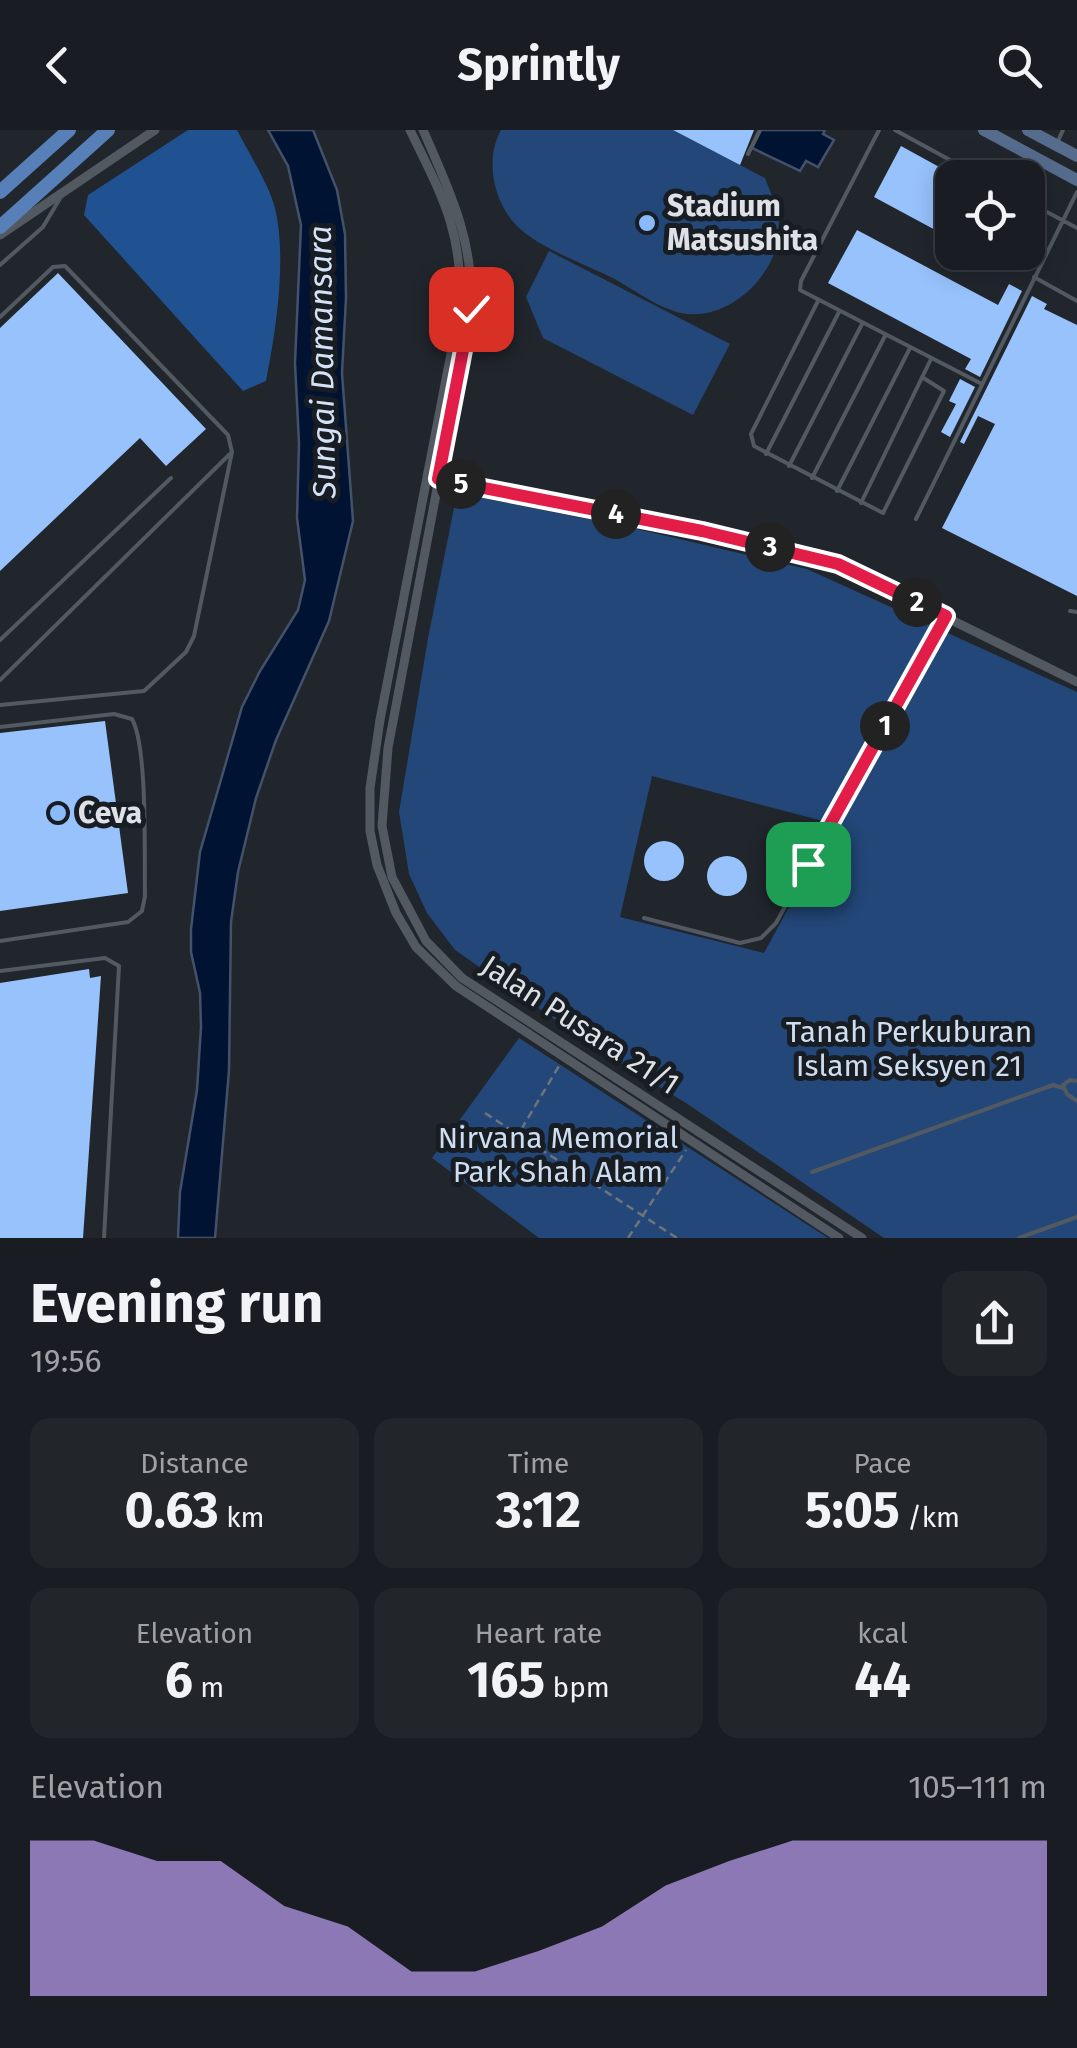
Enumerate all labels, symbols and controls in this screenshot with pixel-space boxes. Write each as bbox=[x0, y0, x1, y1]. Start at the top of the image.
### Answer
icon: back bbox=[30, 38, 85, 93]
text: Sprintly bbox=[457, 38, 620, 92]
icon: search bbox=[992, 38, 1047, 93]
map controls bbox=[935, 160, 1045, 270]
button: locate bbox=[935, 160, 1045, 270]
place label: Stadium Matsushita bbox=[667, 188, 818, 258]
marker: Stadium Matsushita bbox=[636, 212, 658, 234]
water label: Sungai Damansara bbox=[301, 225, 343, 500]
pin bbox=[429, 267, 514, 352]
icon: check bbox=[444, 282, 499, 337]
pin: 5 bbox=[436, 459, 486, 509]
text: 5 bbox=[453, 467, 469, 500]
pin: 4 bbox=[591, 489, 641, 539]
text: 4 bbox=[608, 497, 624, 530]
pin: 3 bbox=[745, 522, 795, 572]
text: 3 bbox=[763, 530, 777, 563]
pin: 2 bbox=[892, 577, 942, 627]
text: 2 bbox=[910, 585, 924, 618]
pin: 1 bbox=[860, 701, 910, 751]
text: 1 bbox=[879, 709, 892, 742]
place label: Ceva bbox=[78, 795, 142, 831]
marker: Ceva bbox=[47, 802, 69, 824]
pin bbox=[766, 822, 851, 907]
icon: arrive bbox=[781, 837, 836, 892]
street label: Jalan Pusara 21/1 bbox=[474, 948, 686, 1102]
park label: Tanah Perkuburan Islam Seksyen 21 bbox=[786, 1014, 1032, 1084]
park label: Nirvana Memorial Park Shah Alam bbox=[438, 1120, 679, 1190]
text: Evening run bbox=[30, 1271, 324, 1337]
button: share bbox=[942, 1271, 1047, 1376]
text: 19:56 bbox=[30, 1342, 102, 1380]
text: Distance bbox=[140, 1447, 249, 1480]
text: Time bbox=[508, 1447, 569, 1480]
text: Pace bbox=[853, 1447, 912, 1480]
text: 0.63 bbox=[124, 1480, 219, 1540]
text: 3:12 bbox=[496, 1480, 581, 1540]
text: 5:05 bbox=[805, 1480, 900, 1540]
text: km bbox=[219, 1501, 265, 1534]
text: /km bbox=[900, 1501, 960, 1534]
text: Elevation bbox=[136, 1617, 253, 1650]
text: Heart rate bbox=[475, 1617, 602, 1650]
text: kcal bbox=[857, 1617, 908, 1650]
text: 6 bbox=[165, 1650, 193, 1710]
text: 165 bbox=[467, 1650, 545, 1710]
text: 44 bbox=[854, 1650, 911, 1710]
text: m bbox=[193, 1671, 224, 1704]
text: bpm bbox=[545, 1671, 610, 1704]
text: Elevation bbox=[30, 1768, 164, 1806]
text: 105–111 m bbox=[908, 1768, 1047, 1806]

